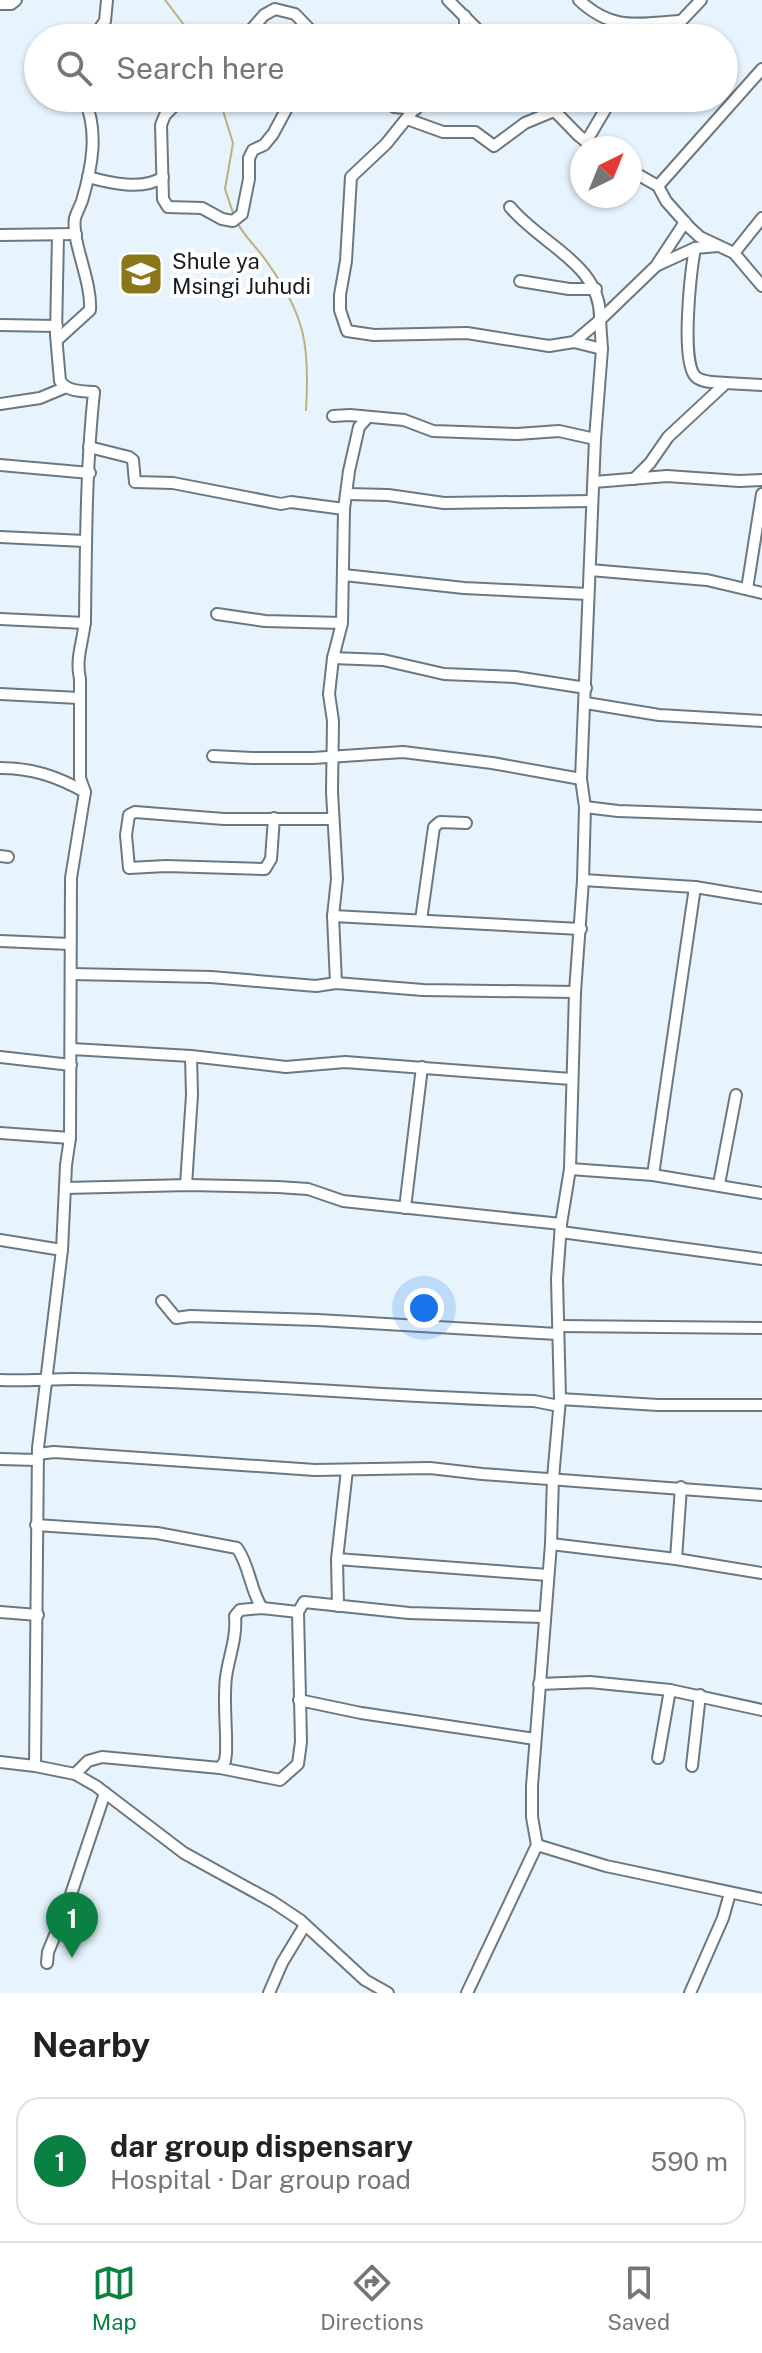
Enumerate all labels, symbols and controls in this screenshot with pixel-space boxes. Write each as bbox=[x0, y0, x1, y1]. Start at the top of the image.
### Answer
search box bbox=[24, 24, 738, 112]
icon: search bbox=[52, 46, 96, 90]
text: Search here bbox=[116, 50, 284, 86]
north arrow bbox=[570, 136, 642, 208]
place label: Shule ya Msingi Juhudi bbox=[172, 248, 311, 299]
school or university icon: Shule ya Msingi Juhudi bbox=[117, 250, 165, 298]
your location bbox=[404, 1288, 444, 1328]
pin: 1 bbox=[46, 1892, 98, 1958]
text: Nearby bbox=[32, 2025, 150, 2065]
text: dar group dispensary bbox=[110, 2128, 413, 2164]
text: 1 bbox=[54, 2146, 66, 2177]
text: 590 m bbox=[651, 2146, 728, 2177]
text: Hospital · Dar group road bbox=[110, 2164, 411, 2195]
tab: Map bbox=[92, 2261, 137, 2335]
tab: Directions bbox=[320, 2261, 424, 2335]
tab: Saved bbox=[607, 2261, 670, 2335]

